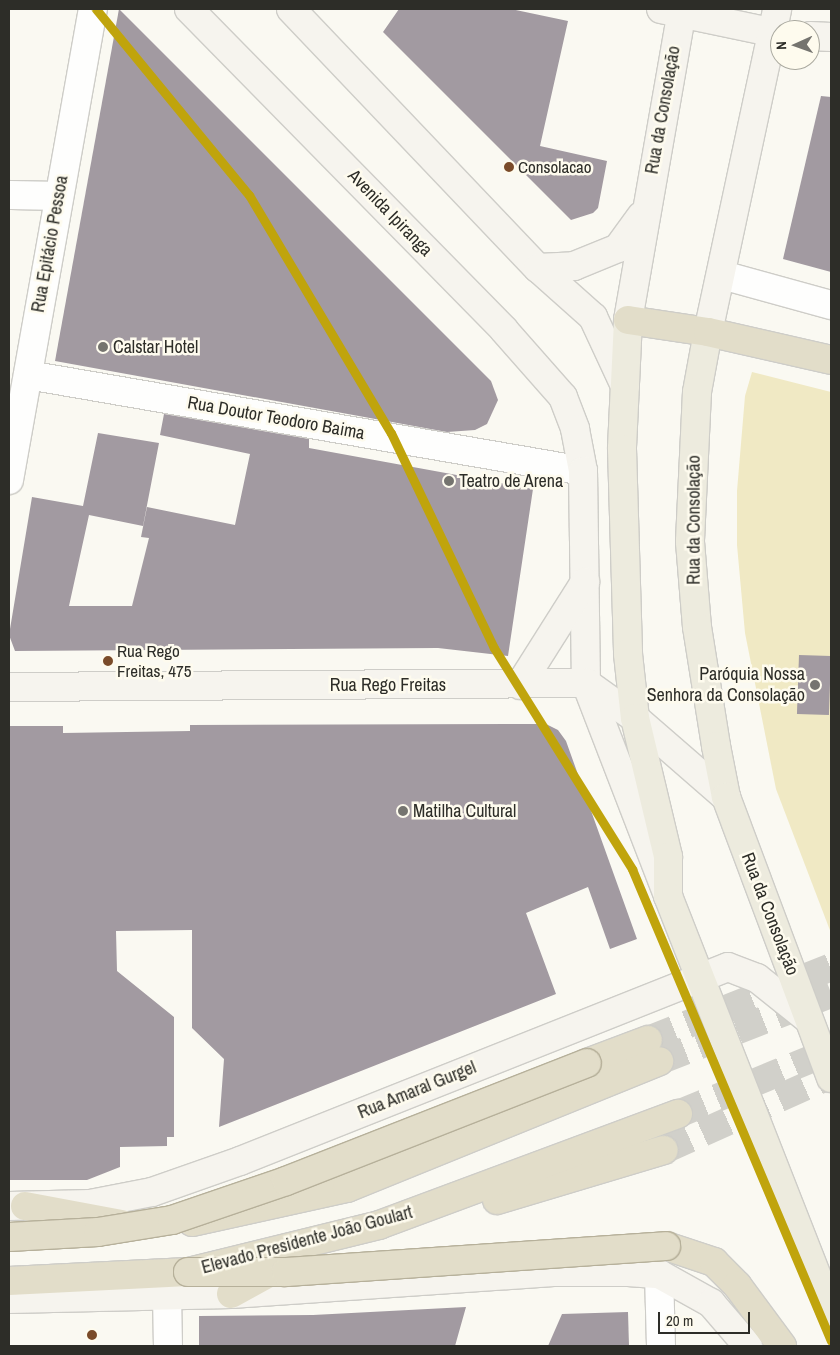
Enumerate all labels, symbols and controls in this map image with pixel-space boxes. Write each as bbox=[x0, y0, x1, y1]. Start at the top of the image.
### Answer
north arrow bbox=[770, 20, 820, 70]
text: N bbox=[772, 41, 790, 50]
street label: Rua da Consolação bbox=[641, 44, 685, 176]
place label: Consolacao bbox=[518, 157, 592, 177]
marker: Consolacao bbox=[504, 162, 514, 172]
street label: Avenida Ipiranga bbox=[343, 165, 437, 261]
street label: Rua Epitácio Pessoa bbox=[27, 174, 73, 314]
place label: Calstar Hotel bbox=[113, 336, 198, 358]
marker: Calstar Hotel bbox=[97, 341, 109, 353]
street label: Rua Doutor Teodoro Baima bbox=[186, 392, 366, 444]
street label: Rua da Consolação bbox=[683, 455, 705, 585]
place label: Teatro de Arena bbox=[459, 470, 564, 492]
marker: Teatro de Arena bbox=[443, 475, 455, 487]
place label: Rua Rego Freitas, 475 bbox=[117, 641, 191, 681]
marker: Rua Rego Freitas, 475 bbox=[103, 656, 113, 666]
place label: Paróquia Nossa Senhora da Consolação bbox=[647, 664, 805, 706]
street label: Rua Rego Freitas bbox=[330, 674, 446, 696]
marker: Paróquia Nossa Senhora da Consolação bbox=[809, 679, 821, 691]
place label: Matilha Cultural bbox=[413, 800, 516, 822]
marker: Matilha Cultural bbox=[397, 805, 409, 817]
street label: Rua da Consolação bbox=[737, 850, 803, 978]
street label: Rua Amaral Gurgel bbox=[354, 1056, 480, 1124]
street label: Elevado Presidente João Goulart bbox=[199, 1201, 415, 1279]
scale bar bbox=[660, 1302, 752, 1334]
text: 20 m bbox=[666, 1310, 693, 1331]
unlabelled marker bbox=[87, 1330, 97, 1340]

